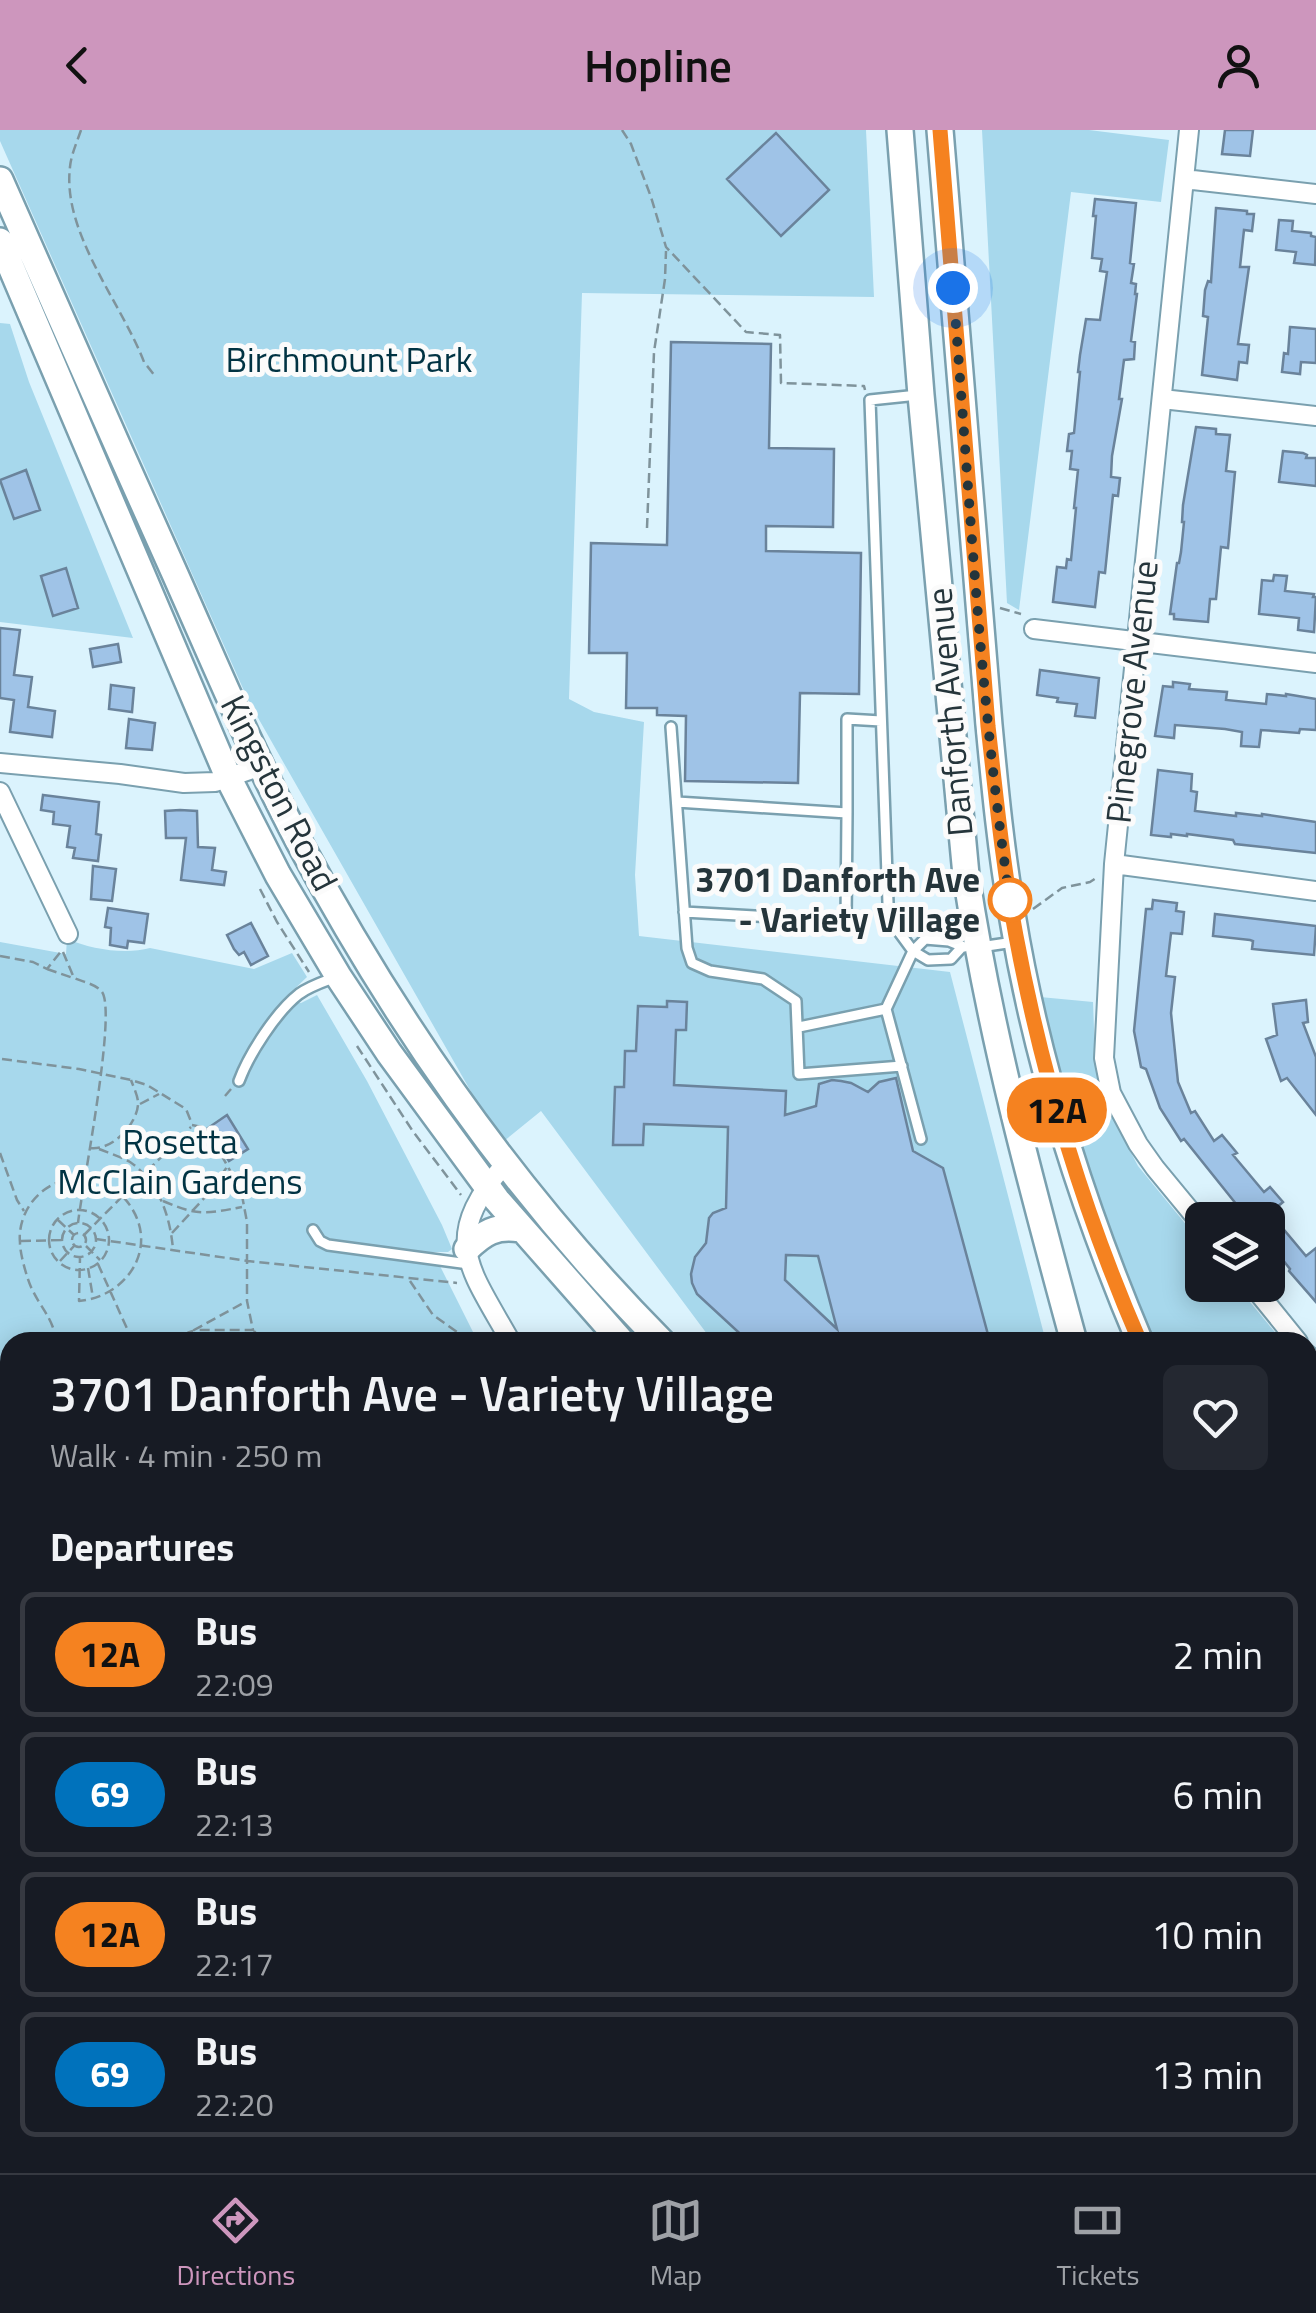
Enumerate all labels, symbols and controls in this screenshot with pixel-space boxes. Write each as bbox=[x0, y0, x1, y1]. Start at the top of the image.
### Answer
text: Hopline bbox=[584, 31, 732, 99]
icon: back bbox=[50, 38, 105, 93]
icon: person bbox=[1211, 38, 1266, 93]
your location bbox=[928, 263, 978, 313]
park label: Birchmount Park bbox=[225, 332, 473, 386]
street label: Pinegrove Avenue bbox=[1090, 558, 1172, 826]
street label: Danforth Avenue bbox=[911, 586, 987, 838]
street label: Kingston Road bbox=[207, 685, 352, 900]
place label: 3701 Danforth Ave - Variety Village bbox=[695, 852, 980, 946]
marker: 3701 Danforth Ave - Variety Village bbox=[989, 879, 1031, 921]
line badge: 12A bbox=[1000, 1078, 1114, 1142]
text: 12A bbox=[1027, 1083, 1087, 1137]
park label: Rosetta McClain Gardens bbox=[57, 1114, 303, 1208]
map controls bbox=[1185, 1202, 1285, 1302]
button: layers bbox=[1185, 1202, 1285, 1302]
text: 3701 Danforth Ave - Variety Village bbox=[50, 1357, 774, 1430]
button: heart bbox=[1163, 1365, 1268, 1470]
text: Walk · 4 min · 250 m bbox=[50, 1431, 322, 1479]
text: Departures bbox=[50, 1518, 234, 1576]
text: Bus bbox=[195, 1602, 257, 1660]
text: 2 min bbox=[1173, 1626, 1263, 1684]
text: 12A bbox=[80, 1627, 140, 1681]
text: 22:09 bbox=[195, 1660, 274, 1708]
text: Bus bbox=[195, 1742, 257, 1800]
text: 6 min bbox=[1173, 1766, 1263, 1824]
text: 69 bbox=[90, 1767, 130, 1821]
text: 22:13 bbox=[195, 1800, 274, 1848]
text: Bus bbox=[195, 1882, 257, 1940]
text: 10 min bbox=[1152, 1906, 1263, 1964]
text: 12A bbox=[80, 1907, 140, 1961]
text: 22:17 bbox=[195, 1940, 274, 1988]
text: Bus bbox=[195, 2022, 257, 2080]
text: 13 min bbox=[1152, 2046, 1263, 2104]
text: 69 bbox=[90, 2047, 130, 2101]
text: 22:20 bbox=[195, 2080, 274, 2128]
tab: Directions bbox=[177, 2193, 295, 2296]
tab: Map bbox=[648, 2193, 703, 2296]
tab: Tickets bbox=[1056, 2193, 1139, 2296]

